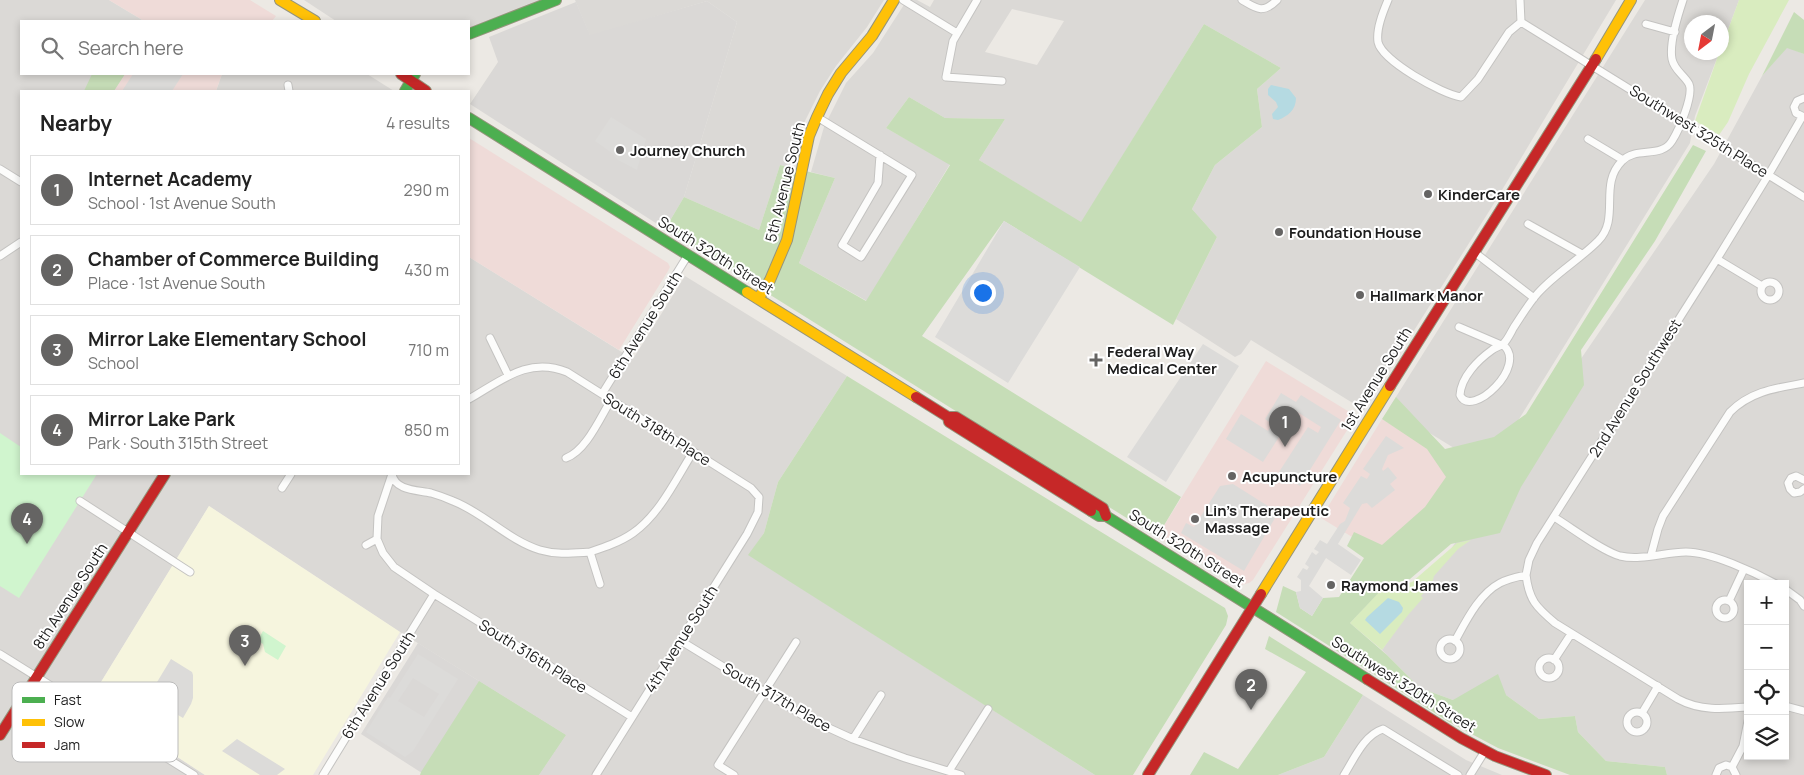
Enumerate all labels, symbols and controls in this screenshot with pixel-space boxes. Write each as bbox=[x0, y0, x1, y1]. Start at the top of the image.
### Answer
north arrow bbox=[1684, 15, 1729, 60]
search box bbox=[20, 20, 470, 75]
icon: search bbox=[38, 34, 66, 62]
text: Search here bbox=[78, 35, 184, 61]
street label: Southwest 325th Place bbox=[1626, 80, 1773, 182]
text: Nearby bbox=[40, 109, 112, 137]
text: 4 results bbox=[386, 112, 450, 134]
street label: 5th Avenue South bbox=[760, 120, 810, 244]
place label: Journey Church bbox=[630, 140, 745, 161]
marker: Journey Church bbox=[614, 144, 626, 156]
text: Internet Academy bbox=[88, 166, 252, 192]
text: 1 bbox=[53, 179, 61, 201]
text: 290 m bbox=[403, 179, 449, 201]
place label: KinderCare bbox=[1438, 184, 1520, 205]
marker: KinderCare bbox=[1422, 188, 1434, 200]
text: School · 1st Avenue South bbox=[88, 192, 276, 214]
street label: South 320th Street bbox=[654, 211, 778, 299]
place label: Foundation House bbox=[1289, 222, 1421, 243]
marker: Foundation House bbox=[1273, 226, 1285, 238]
text: Chamber of Commerce Building bbox=[88, 246, 379, 272]
text: 2 bbox=[52, 259, 62, 281]
text: 430 m bbox=[404, 259, 449, 281]
street label: 6th Avenue South bbox=[603, 267, 687, 383]
text: Place · 1st Avenue South bbox=[88, 272, 265, 294]
your location bbox=[970, 280, 996, 306]
place label: Hallmark Manor bbox=[1370, 285, 1483, 306]
marker: Hallmark Manor bbox=[1354, 289, 1366, 301]
street label: 2nd Avenue Southwest bbox=[1584, 315, 1686, 461]
street label: 1st Avenue South bbox=[1336, 323, 1416, 435]
text: Mirror Lake Elementary School bbox=[88, 326, 367, 352]
text: 3 bbox=[52, 339, 62, 361]
text: 710 m bbox=[408, 339, 449, 361]
place label: Federal Way Medical Center bbox=[1107, 341, 1217, 379]
text: School bbox=[88, 352, 139, 374]
marker: Federal Way Medical Center bbox=[1089, 353, 1103, 367]
street label: South 318th Place bbox=[599, 387, 715, 471]
text: Mirror Lake Park bbox=[88, 406, 235, 432]
pin: 1 bbox=[1269, 406, 1301, 447]
text: 4 bbox=[52, 419, 62, 441]
text: 850 m bbox=[404, 419, 449, 441]
text: Park · South 315th Street bbox=[88, 432, 268, 454]
place label: Acupuncture bbox=[1242, 466, 1337, 487]
marker: Acupuncture bbox=[1226, 470, 1238, 482]
place label: Lin's Therapeutic Massage bbox=[1205, 500, 1329, 538]
pin: 4 bbox=[11, 503, 43, 544]
street label: South 320th Street bbox=[1125, 504, 1249, 592]
marker: Lin's Therapeutic Massage bbox=[1189, 513, 1201, 525]
street label: 8th Avenue South bbox=[28, 539, 112, 653]
place label: Raymond James bbox=[1341, 575, 1458, 596]
marker: Raymond James bbox=[1325, 579, 1337, 591]
map controls bbox=[1744, 580, 1789, 760]
button: + bbox=[1744, 580, 1789, 625]
street label: 4th Avenue South bbox=[639, 581, 723, 697]
street label: South 316th Place bbox=[475, 614, 591, 698]
pin: 3 bbox=[229, 625, 261, 666]
button: − bbox=[1744, 625, 1789, 670]
street label: 6th Avenue South bbox=[336, 627, 420, 743]
street label: Southwest 320th Street bbox=[1328, 631, 1480, 737]
street label: South 317th Place bbox=[719, 657, 835, 737]
pin: 2 bbox=[1235, 669, 1267, 710]
button: locate bbox=[1744, 670, 1789, 715]
legend bbox=[12, 682, 178, 762]
text: Fast bbox=[54, 690, 82, 709]
text: Slow bbox=[54, 712, 85, 731]
button: layers bbox=[1744, 715, 1789, 760]
text: Jam bbox=[54, 735, 80, 754]

